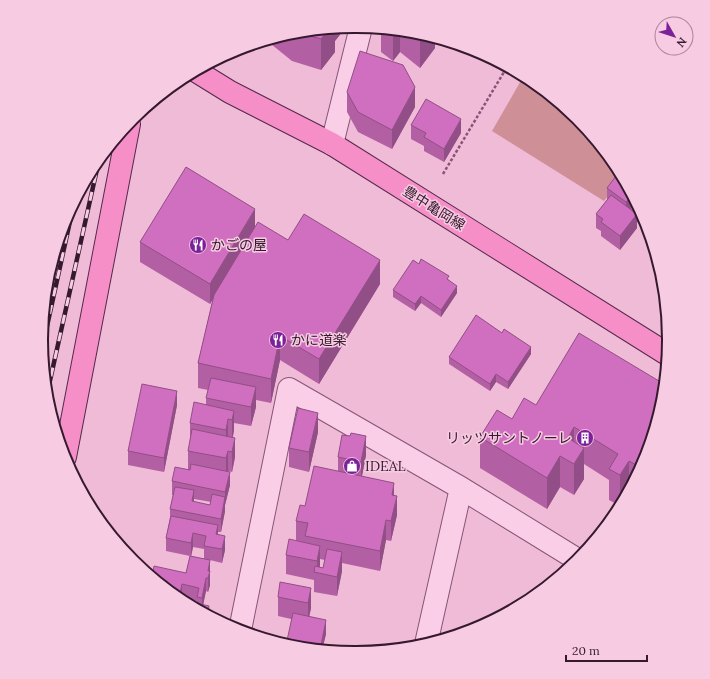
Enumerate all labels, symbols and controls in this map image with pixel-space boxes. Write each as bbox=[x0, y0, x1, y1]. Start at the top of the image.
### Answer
north arrow bbox=[654, 16, 694, 56]
text: N bbox=[673, 35, 690, 50]
street label: 豊中亀岡線 bbox=[400, 182, 468, 234]
restaurant icon: かごの屋 bbox=[188, 235, 208, 255]
place label: かごの屋 bbox=[211, 236, 267, 254]
restaurant icon: かに道楽 bbox=[268, 330, 288, 350]
place label: かに道楽 bbox=[291, 331, 347, 349]
building icon: リッツサントノーレ bbox=[575, 428, 595, 448]
place label: リッツサントノーレ bbox=[446, 429, 572, 447]
shop icon: IDEAL bbox=[342, 456, 362, 476]
place label: IDEAL bbox=[365, 457, 406, 475]
scale bar bbox=[566, 637, 647, 663]
text: 20 m bbox=[572, 643, 600, 658]

